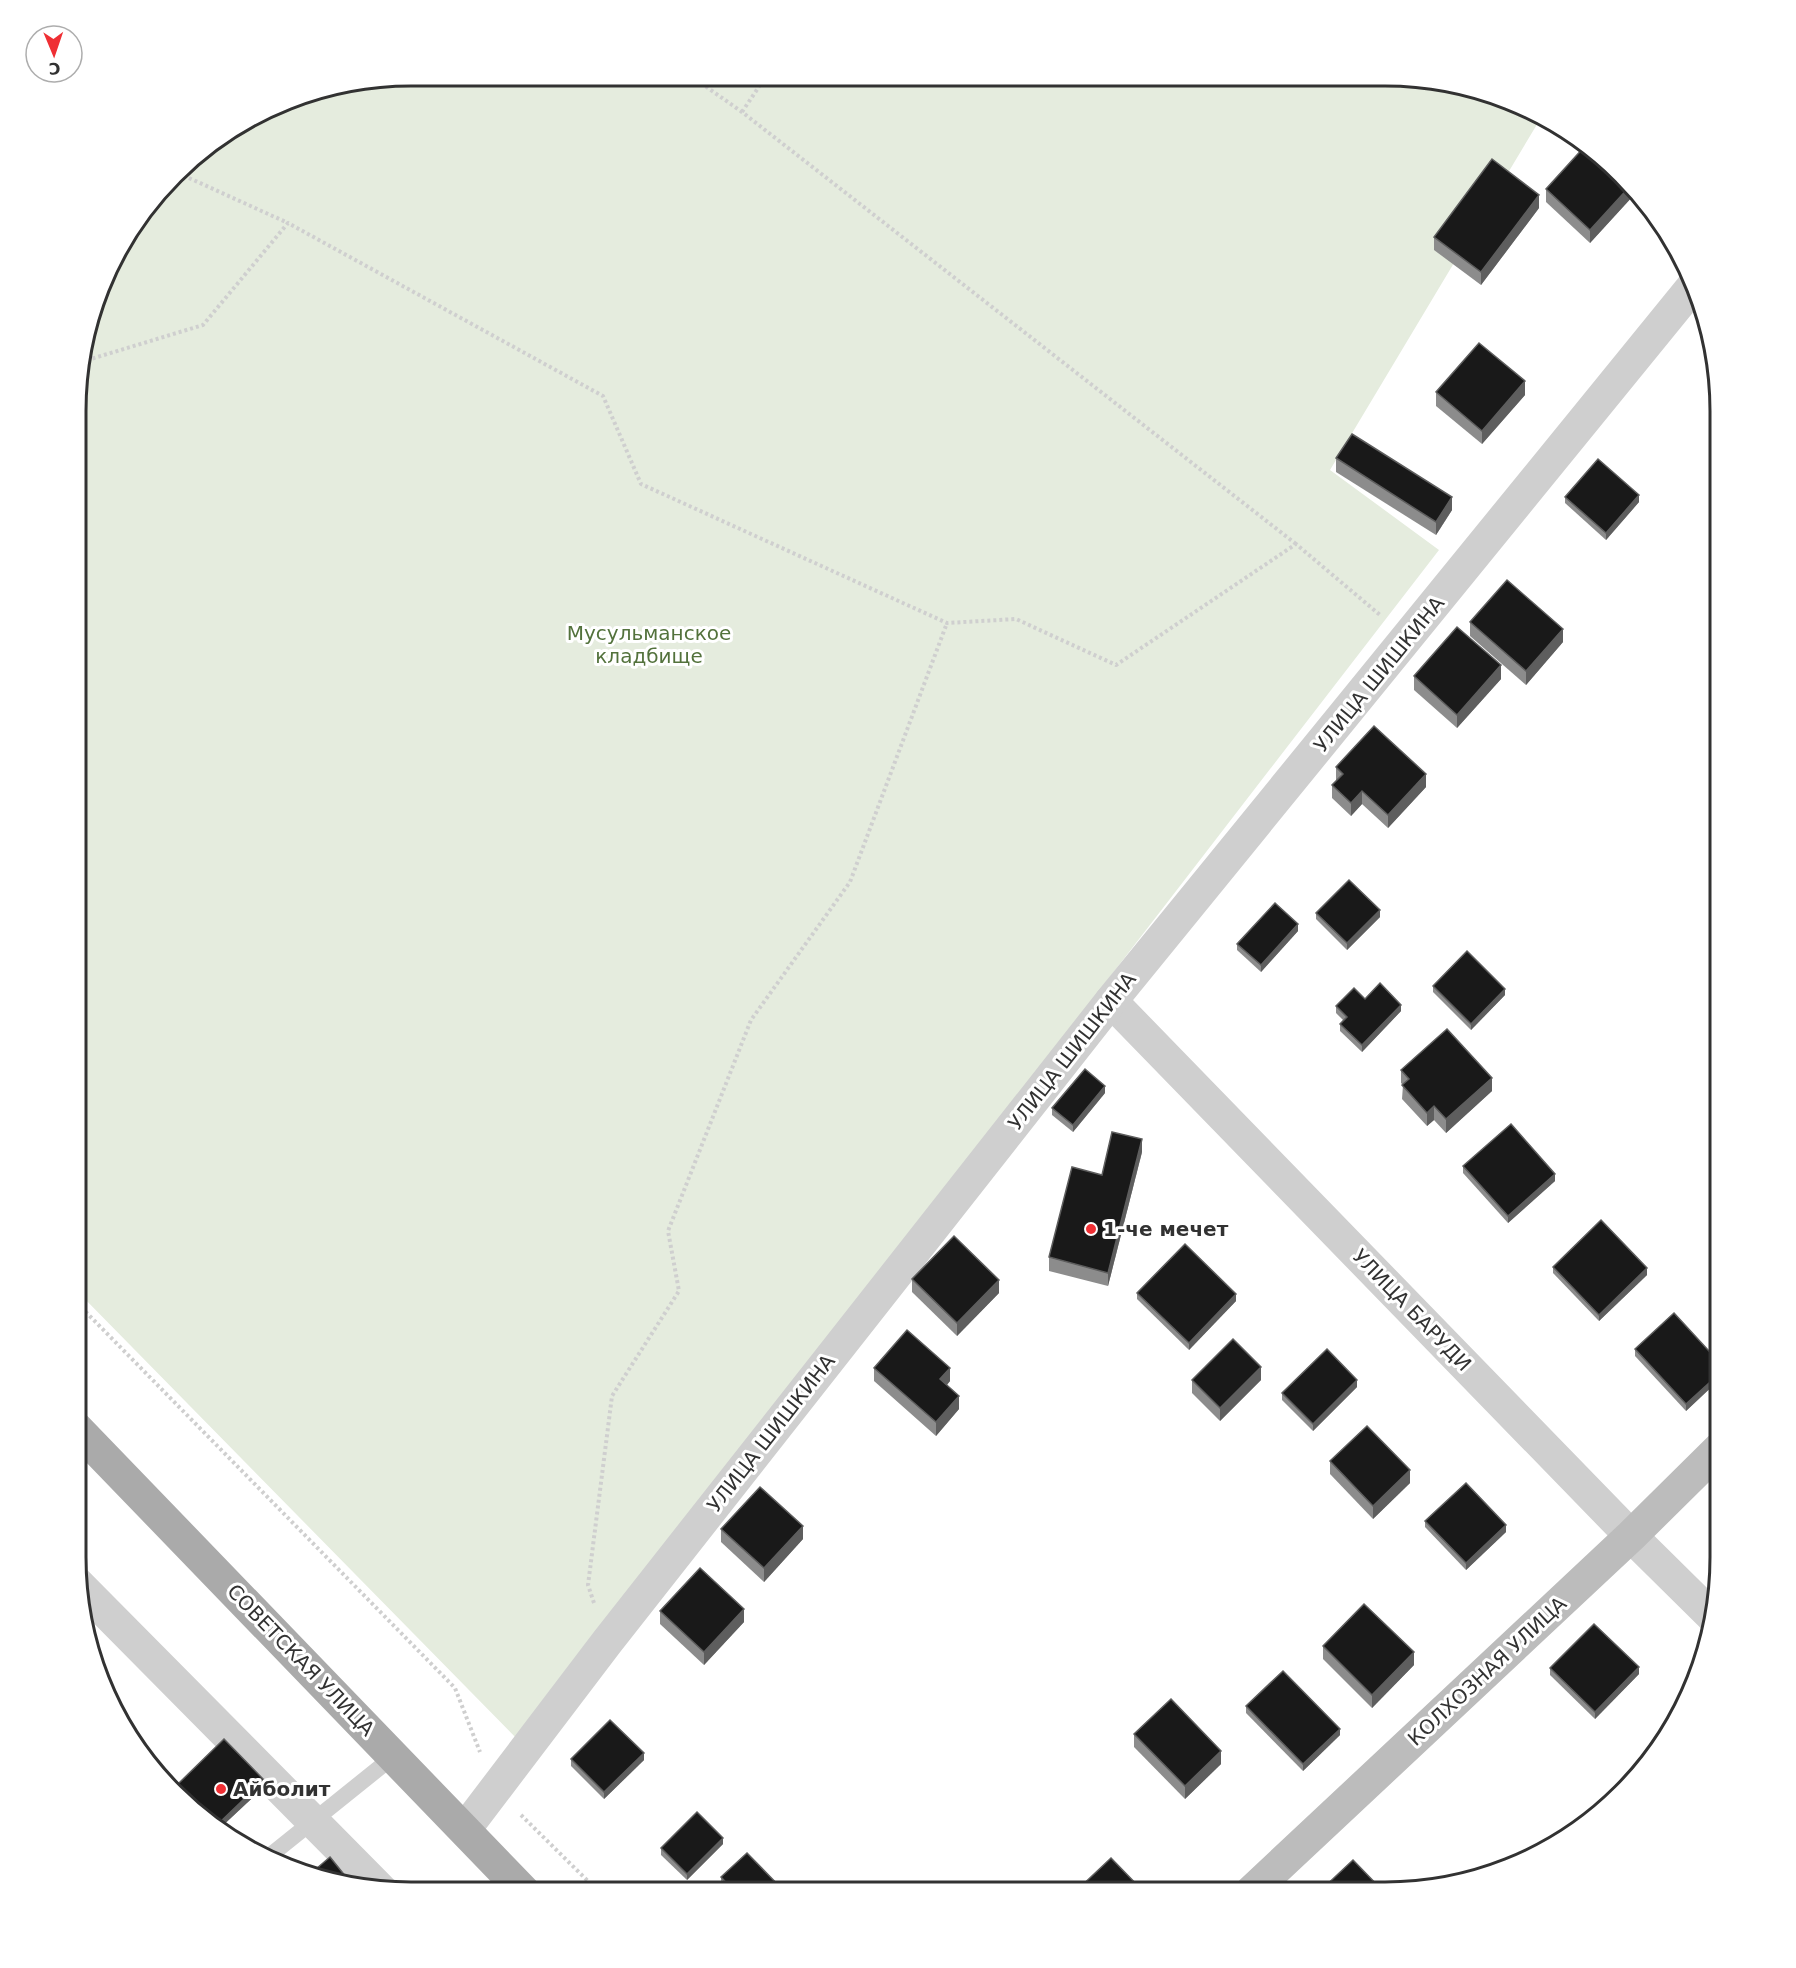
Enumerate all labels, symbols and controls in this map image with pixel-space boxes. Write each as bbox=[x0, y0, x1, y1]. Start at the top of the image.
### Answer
north arrow bbox=[24, 24, 84, 84]
text: С bbox=[48, 59, 61, 78]
street label: УЛИЦА ШИШКИНА bbox=[1309, 591, 1449, 757]
park label: Мусульманское кладбище bbox=[567, 621, 731, 668]
street label: УЛИЦА ШИШКИНА bbox=[1003, 967, 1141, 1135]
place label: 1-че мечет bbox=[1103, 1217, 1229, 1241]
marker: 1-че мечет bbox=[1084, 1222, 1098, 1236]
street label: УЛИЦА БАРУДИ bbox=[1348, 1244, 1476, 1376]
street label: УЛИЦА ШИШКИНА bbox=[702, 1349, 840, 1517]
street label: СОВЕТСКАЯ УЛИЦА bbox=[222, 1579, 380, 1741]
street label: КОЛХОЗНАЯ УЛИЦА bbox=[1403, 1591, 1571, 1751]
place label: Айболит bbox=[233, 1777, 331, 1801]
marker: Айболит bbox=[214, 1782, 228, 1796]

